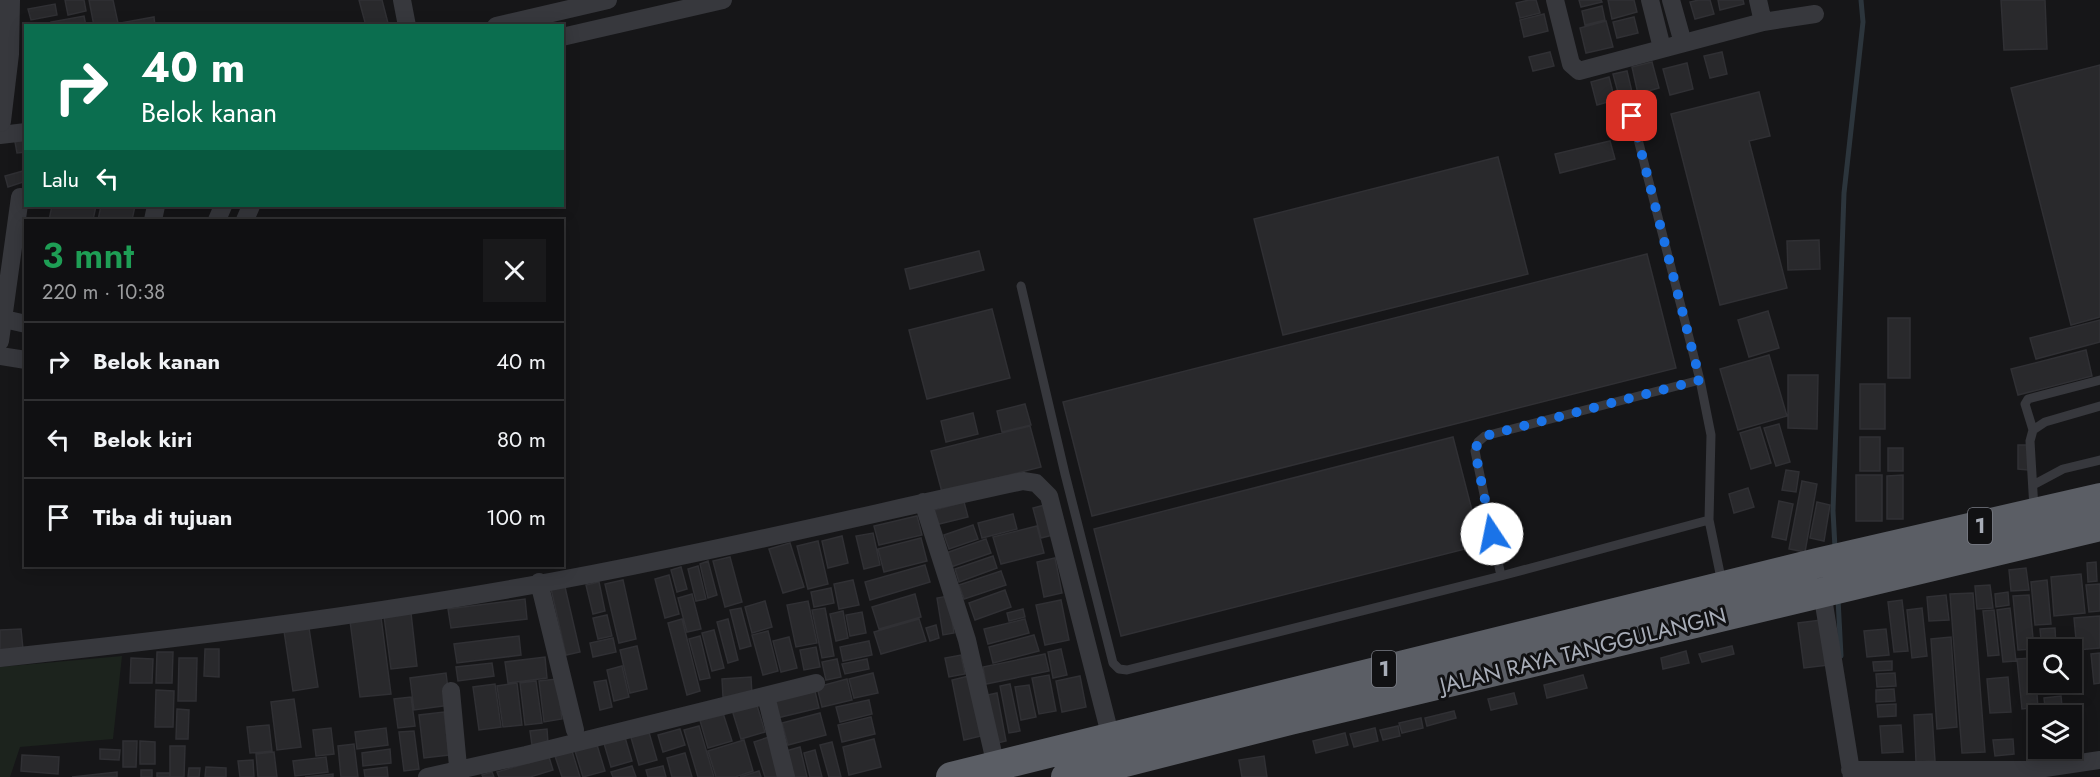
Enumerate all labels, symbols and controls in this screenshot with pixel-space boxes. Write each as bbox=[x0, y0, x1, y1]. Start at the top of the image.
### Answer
text: 40 m bbox=[141, 37, 245, 98]
icon: right bbox=[42, 48, 120, 126]
pin bbox=[1606, 90, 1657, 141]
text: Belok kanan bbox=[141, 93, 277, 132]
icon: arrive bbox=[1615, 99, 1648, 132]
icon: left bbox=[91, 162, 124, 195]
text: Lalu bbox=[42, 163, 79, 195]
text: 3 mnt bbox=[42, 229, 134, 281]
button: close bbox=[483, 239, 546, 302]
text: 220 m · 10:38 bbox=[42, 278, 165, 307]
icon: right bbox=[42, 345, 75, 378]
text: Belok kanan bbox=[93, 345, 220, 377]
text: 40 m bbox=[496, 345, 546, 377]
icon: left bbox=[42, 423, 75, 456]
text: Belok kiri bbox=[93, 423, 192, 455]
text: 80 m bbox=[497, 423, 546, 455]
icon: arrive bbox=[42, 501, 75, 534]
text: Tiba di tujuan bbox=[93, 501, 232, 533]
text: 100 m bbox=[486, 501, 546, 533]
position arrow bbox=[1460, 502, 1524, 566]
road number: 1 bbox=[1968, 508, 1992, 544]
street label: JALAN RAYA TANGGULANGIN bbox=[1433, 599, 1730, 702]
map controls bbox=[2028, 639, 2082, 759]
button: search bbox=[2028, 639, 2082, 693]
road number: 1 bbox=[1372, 651, 1396, 687]
button: layers bbox=[2028, 705, 2082, 759]

